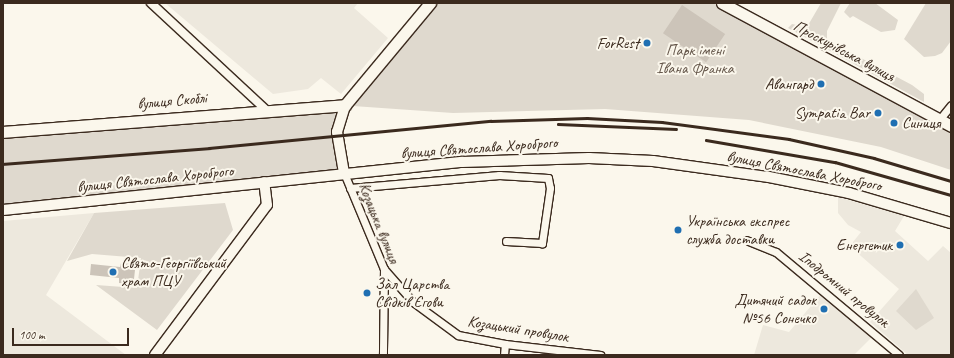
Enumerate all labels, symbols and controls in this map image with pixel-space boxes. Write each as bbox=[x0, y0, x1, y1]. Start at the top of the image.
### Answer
street label: Проскурівська вулиця bbox=[790, 16, 898, 86]
place label: ForRest bbox=[597, 33, 639, 53]
marker: ForRest bbox=[642, 38, 652, 48]
park label: Парк імені Івана Франка bbox=[656, 40, 734, 78]
place label: Авангард bbox=[765, 74, 813, 94]
marker: Авангард bbox=[816, 79, 826, 89]
street label: вулиця Скоблі bbox=[137, 88, 207, 114]
place label: Sympatia Bar bbox=[794, 103, 870, 123]
marker: Sympatia Bar bbox=[873, 108, 883, 118]
place label: Синиця bbox=[902, 113, 940, 133]
marker: Синиця bbox=[889, 118, 899, 128]
street label: вулиця Святослава Хороброго bbox=[400, 133, 558, 163]
street label: вулиця Святослава Хороброго bbox=[725, 147, 883, 195]
street label: вулиця Святослава Хороброго bbox=[76, 161, 234, 197]
street label: Козацька вулиця bbox=[354, 180, 404, 266]
place label: Українська експрес служба доставки bbox=[686, 211, 788, 249]
marker: Українська експрес служба доставки bbox=[673, 225, 683, 235]
place label: Енергетик bbox=[836, 235, 892, 255]
marker: Енергетик bbox=[895, 240, 905, 250]
street label: Іподромний провулок bbox=[795, 247, 893, 331]
place label: Свято-Георгіївський храм ПЦУ bbox=[121, 253, 226, 291]
marker: Свято-Георгіївський храм ПЦУ bbox=[108, 267, 118, 277]
place label: Зал Царства Свідків Єгови bbox=[375, 274, 450, 312]
marker: Зал Царства Свідків Єгови bbox=[362, 288, 372, 298]
place label: Дитячий садок №56 Сонечко bbox=[734, 290, 816, 328]
marker: Дитячий садок №56 Сонечко bbox=[819, 304, 829, 314]
street label: Козацький провулок bbox=[466, 312, 570, 346]
scale bar bbox=[14, 320, 131, 346]
text: 100 m bbox=[19, 327, 45, 343]

